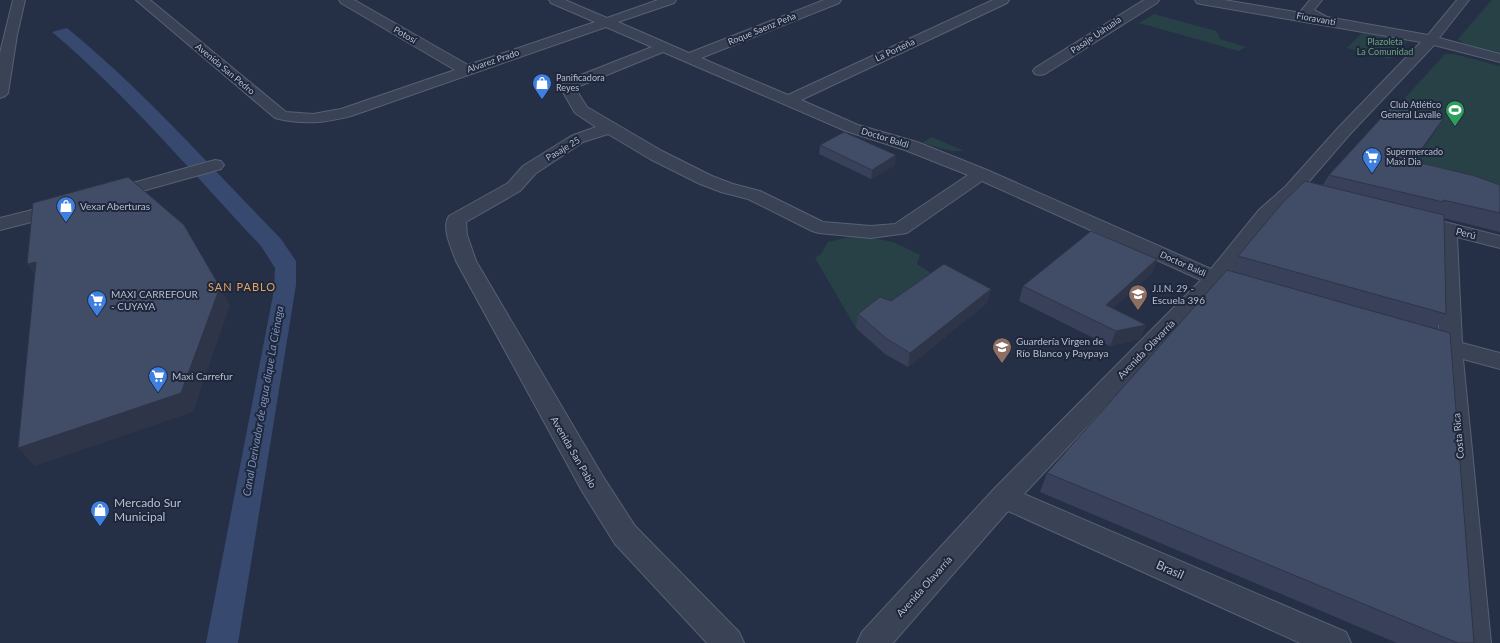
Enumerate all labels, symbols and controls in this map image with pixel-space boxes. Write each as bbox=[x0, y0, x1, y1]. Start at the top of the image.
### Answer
street label: Roque Saenz Peña bbox=[726, 10, 797, 47]
street label: Fioravanti bbox=[1296, 10, 1337, 27]
street label: Pasaje Ushuaia bbox=[1068, 14, 1123, 56]
street label: Potosí bbox=[392, 24, 419, 46]
street label: La Porteña bbox=[873, 36, 916, 63]
park label: Plazoleta La Comunidad bbox=[1357, 36, 1413, 57]
street label: Avenida San Pedro bbox=[194, 41, 257, 97]
street label: Alvarez Prado bbox=[465, 46, 520, 75]
shop icon: Panificadora Reyes bbox=[531, 72, 553, 100]
place label: Panificadora Reyes bbox=[556, 72, 605, 93]
place label: Club Atlético General Lavalle bbox=[1381, 99, 1441, 120]
sports icon: Club Atlético General Lavalle bbox=[1444, 99, 1466, 127]
street label: Doctor Baldi bbox=[860, 125, 910, 150]
street label: Pasaje 25 bbox=[544, 134, 582, 163]
supermarket icon: Supermercado Maxi Dia bbox=[1361, 146, 1383, 174]
place label: Supermercado Maxi Dia bbox=[1386, 146, 1443, 167]
shop icon: Vexar Aberturas bbox=[55, 195, 77, 223]
place label: Vexar Aberturas bbox=[80, 200, 150, 212]
street label: Perú bbox=[1455, 225, 1477, 241]
street label: Doctor Baldi bbox=[1158, 248, 1208, 279]
district label: SAN PABLO bbox=[208, 280, 276, 293]
place label: J.I.N. 29 - Escuela 396 bbox=[1152, 282, 1205, 306]
school or university icon: J.I.N. 29 - Escuela 396 bbox=[1127, 283, 1149, 311]
place label: MAXI CARREFOUR - CUYAYA bbox=[111, 288, 199, 312]
supermarket icon: MAXI CARREFOUR - CUYAYA bbox=[86, 289, 108, 317]
water label: Canal Derivador de agua dique La Ciénaga bbox=[239, 304, 286, 497]
street label: Avenida Olavarría bbox=[1115, 317, 1177, 381]
place label: Guardería Virgen de Río Blanco y Paypaya bbox=[1016, 335, 1109, 359]
school or university icon: Guardería Virgen de Río Blanco y Paypaya bbox=[991, 336, 1013, 364]
supermarket icon: Maxi Carrefur bbox=[147, 365, 169, 393]
place label: Maxi Carrefur bbox=[172, 370, 233, 382]
street label: Costa Rica bbox=[1450, 413, 1466, 459]
street label: Avenida San Pablo bbox=[549, 414, 600, 490]
place label: Mercado Sur Municipal bbox=[114, 495, 182, 524]
shop icon: Mercado Sur Municipal bbox=[89, 499, 111, 527]
street label: Avenida Olavarría bbox=[894, 553, 954, 619]
street label: Brasil bbox=[1154, 557, 1186, 582]

